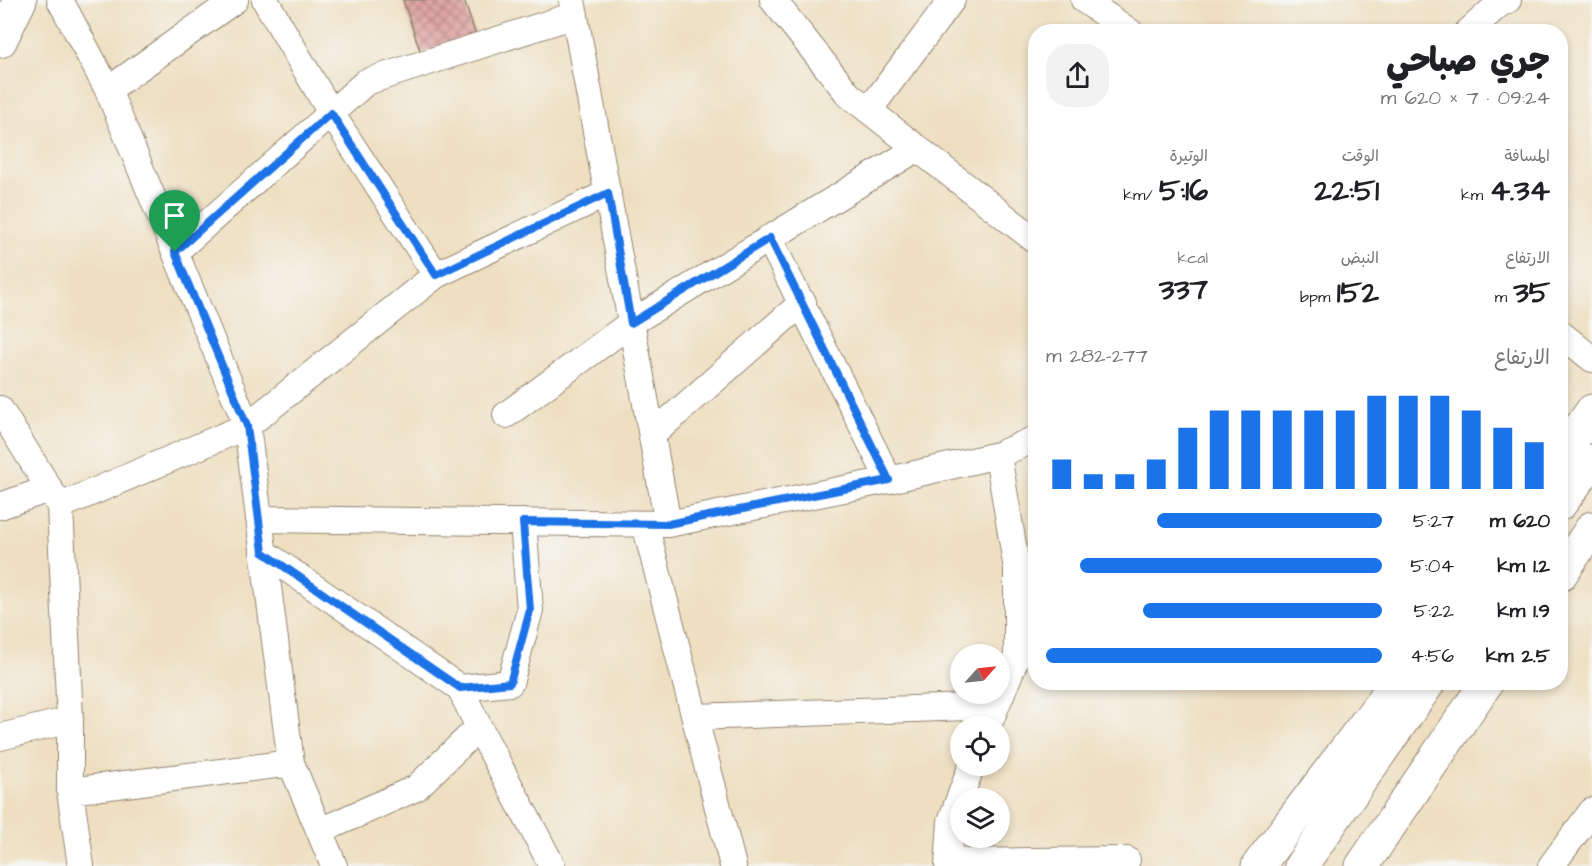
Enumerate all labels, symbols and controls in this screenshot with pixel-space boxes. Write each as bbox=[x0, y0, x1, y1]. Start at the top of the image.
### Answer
text: جري صباحي bbox=[1386, 38, 1550, 84]
button: share bbox=[1046, 44, 1109, 107]
text: 09:24 · 7 × 620 m bbox=[1381, 84, 1550, 112]
text: الوتيرة bbox=[1169, 145, 1208, 167]
text: الوقت bbox=[1342, 145, 1379, 167]
text: المسافة bbox=[1504, 145, 1550, 167]
text: 5:16 bbox=[1159, 170, 1208, 212]
text: 22:51 bbox=[1315, 170, 1379, 212]
text: 4.34 bbox=[1490, 170, 1550, 212]
text: /km bbox=[1123, 184, 1159, 206]
text: km bbox=[1461, 184, 1490, 206]
pin bbox=[149, 190, 200, 252]
icon: arrive bbox=[158, 199, 191, 232]
text: kcal bbox=[1177, 247, 1208, 269]
text: النبض bbox=[1341, 247, 1379, 269]
text: الارتفاع bbox=[1505, 247, 1550, 269]
text: 337 bbox=[1159, 269, 1208, 311]
text: 152 bbox=[1337, 272, 1379, 314]
text: 35 bbox=[1513, 272, 1550, 314]
text: bpm bbox=[1300, 286, 1337, 308]
text: m bbox=[1495, 286, 1513, 308]
text: 277–282 m bbox=[1046, 342, 1148, 370]
text: الارتفاع bbox=[1494, 344, 1550, 372]
text: 5:27 bbox=[1413, 507, 1454, 535]
text: 620 m bbox=[1490, 507, 1550, 535]
text: 5:04 bbox=[1410, 552, 1454, 580]
text: 1.2 km bbox=[1497, 552, 1550, 580]
text: 5:22 bbox=[1414, 597, 1454, 625]
text: 1.9 km bbox=[1497, 597, 1550, 625]
text: 4:56 bbox=[1410, 642, 1454, 670]
text: 2.5 km bbox=[1486, 642, 1550, 670]
north arrow bbox=[950, 644, 1010, 704]
map controls bbox=[950, 644, 1010, 848]
button: locate bbox=[950, 716, 1010, 776]
button: layers bbox=[950, 788, 1010, 848]

